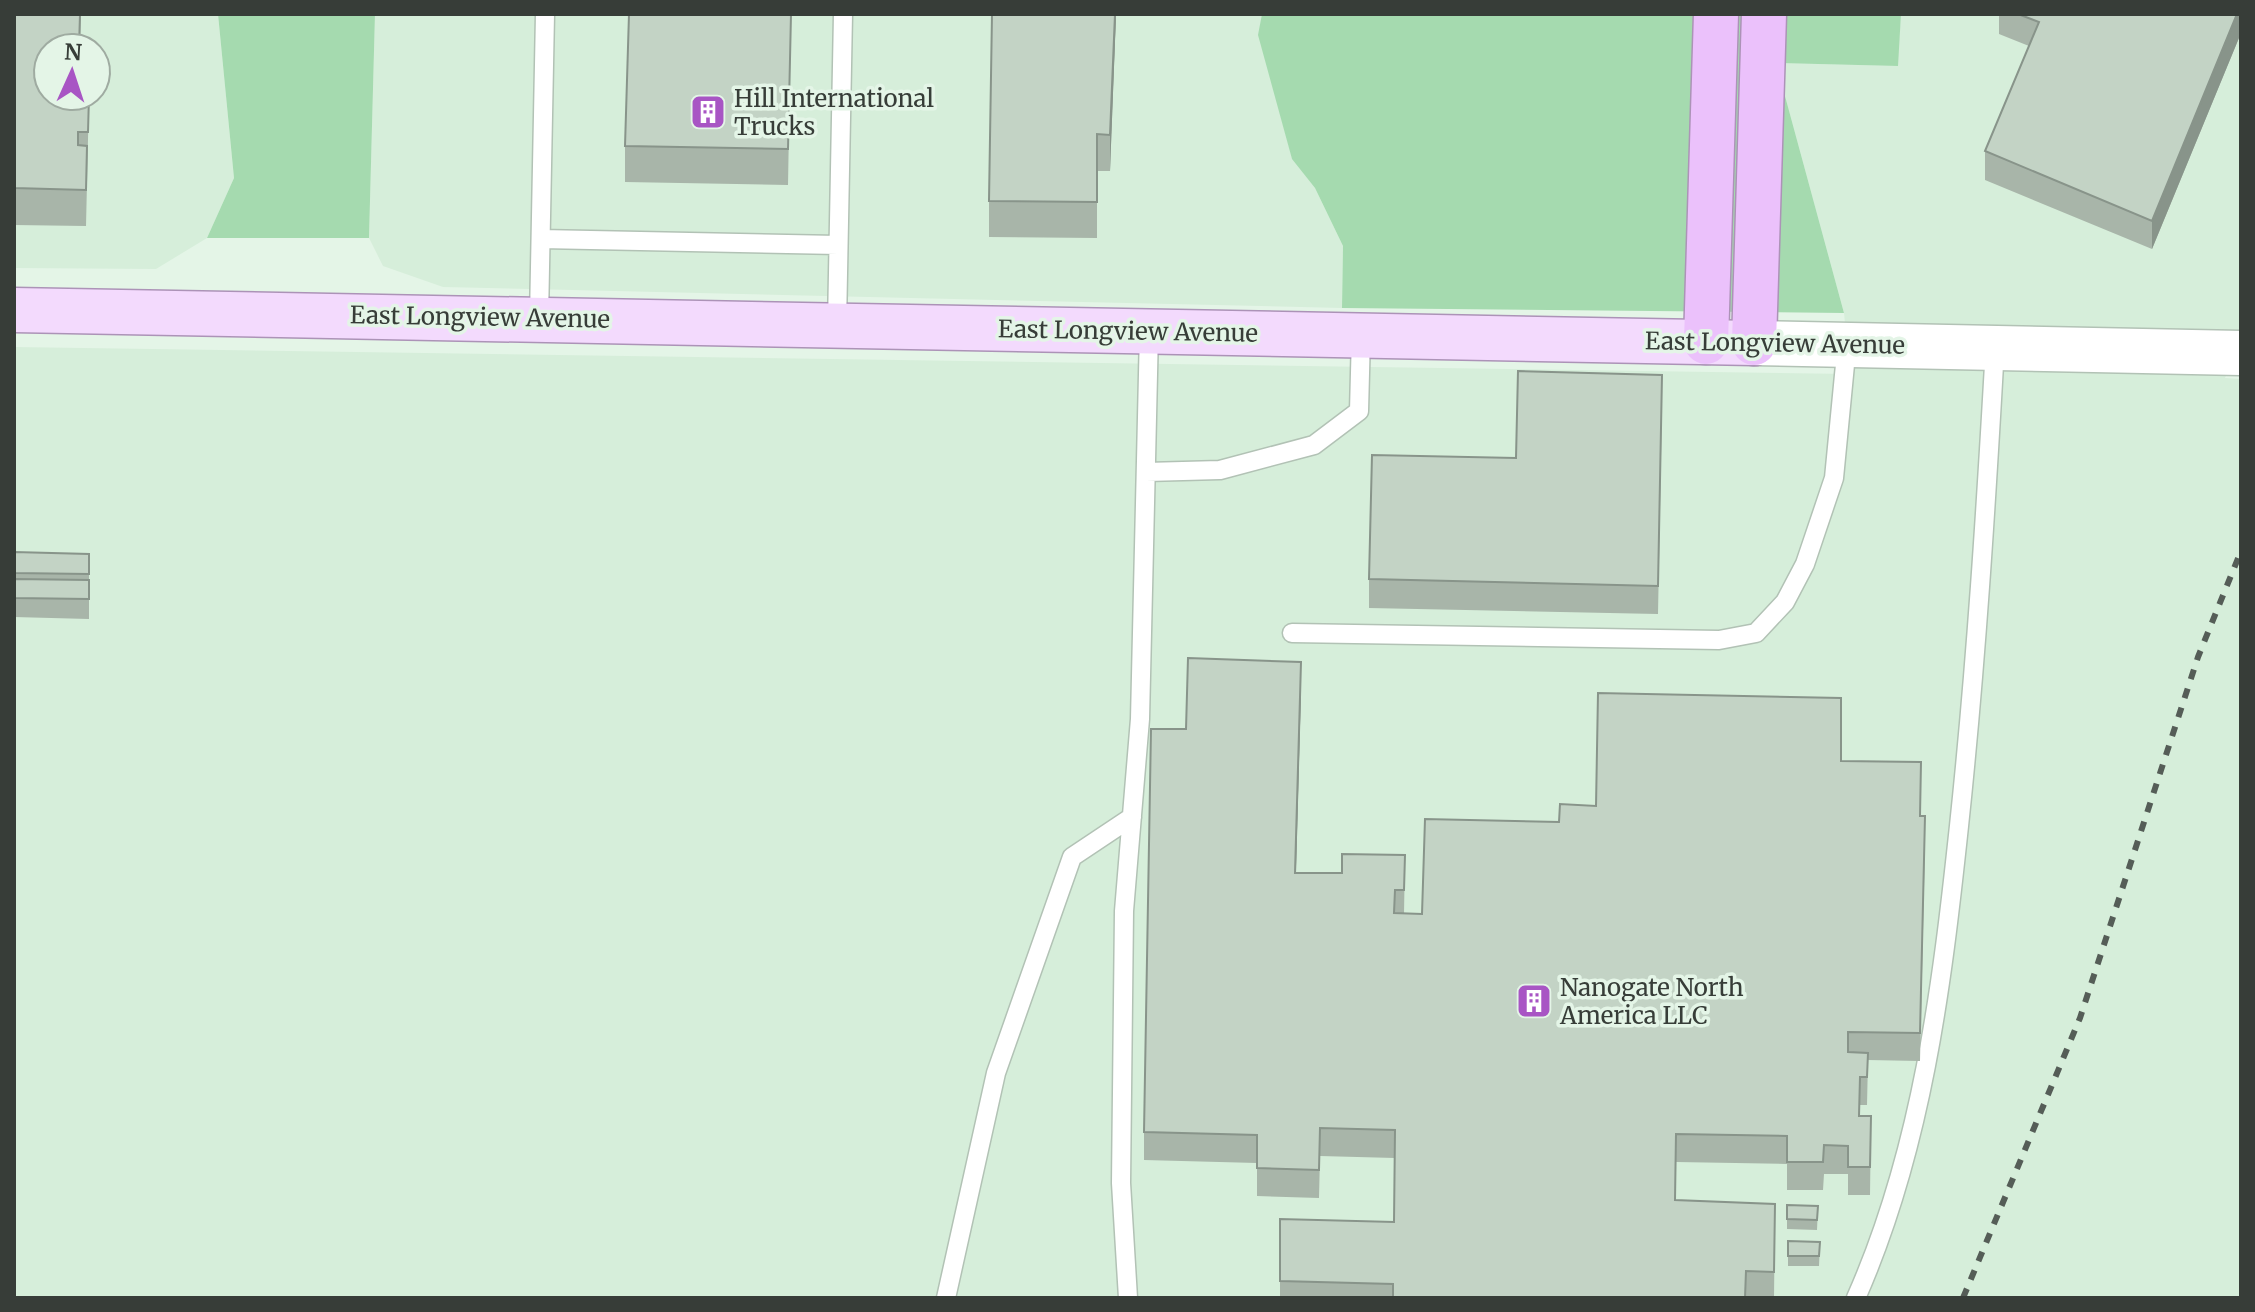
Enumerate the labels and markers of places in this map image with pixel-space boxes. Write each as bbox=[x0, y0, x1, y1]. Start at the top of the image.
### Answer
place label: Hill International Trucks bbox=[734, 83, 934, 142]
building icon: Hill International Trucks bbox=[689, 93, 727, 131]
place label: Nanogate North America LLC bbox=[1559, 972, 1744, 1031]
building icon: Nanogate North America LLC bbox=[1515, 982, 1553, 1020]

